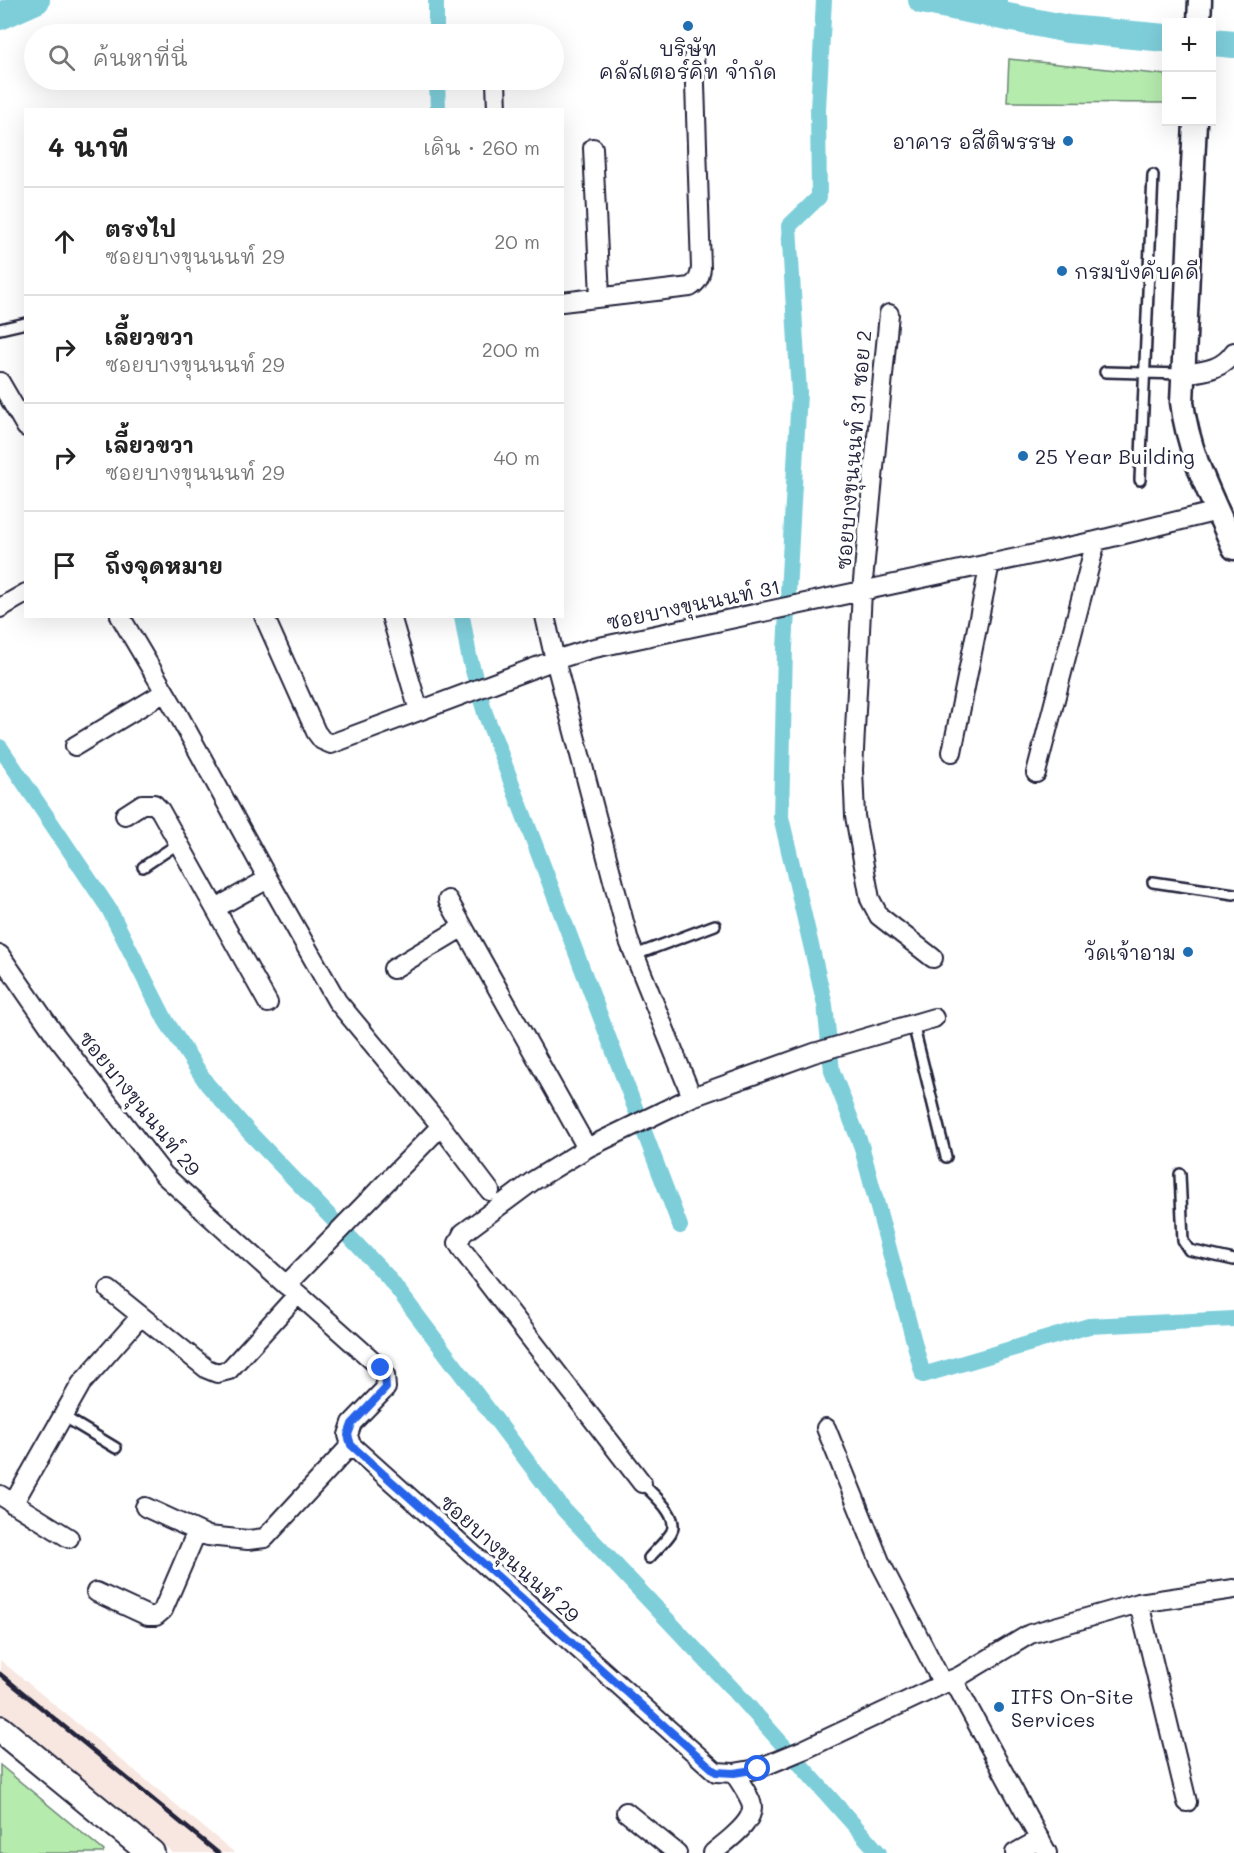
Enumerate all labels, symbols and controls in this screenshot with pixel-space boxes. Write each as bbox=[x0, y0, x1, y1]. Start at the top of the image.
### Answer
map controls bbox=[1162, 18, 1216, 126]
button: + bbox=[1162, 18, 1216, 72]
marker: บริษัท คลัสเตอร์คิท จำกัด bbox=[681, 19, 695, 33]
search box bbox=[24, 24, 564, 90]
place label: บริษัท คลัสเตอร์คิท จำกัด bbox=[599, 35, 777, 84]
icon: search bbox=[45, 41, 78, 74]
text: ค้นหาที่นี่ bbox=[93, 43, 188, 72]
button: − bbox=[1162, 72, 1216, 126]
place label: อาคาร อสีติพรรษ bbox=[892, 128, 1056, 154]
text: 4 นาที bbox=[48, 130, 129, 164]
text: เดิน · 260 m bbox=[423, 134, 540, 160]
marker: อาคาร อสีติพรรษ bbox=[1061, 134, 1075, 148]
text: ตรงไป bbox=[105, 214, 176, 243]
icon: ahead bbox=[48, 225, 81, 258]
text: 20 m bbox=[494, 228, 540, 254]
text: ซอยบางขุนนนท์ 29 bbox=[105, 243, 285, 269]
place label: กรมบังคับคดี bbox=[1074, 258, 1199, 284]
marker: กรมบังคับคดี bbox=[1055, 264, 1069, 278]
text: เลี้ยวขวา bbox=[105, 322, 194, 351]
street label: ซอยบางขุนนนท์ 31 ซอย 2 bbox=[830, 329, 880, 571]
icon: right bbox=[48, 333, 81, 366]
text: 200 m bbox=[482, 336, 540, 362]
text: ซอยบางขุนนนท์ 29 bbox=[105, 351, 285, 377]
text: เลี้ยวขวา bbox=[105, 430, 194, 459]
icon: right bbox=[48, 441, 81, 474]
place label: 25 Year Building bbox=[1035, 443, 1195, 469]
text: 40 m bbox=[494, 444, 540, 470]
marker: 25 Year Building bbox=[1016, 449, 1030, 463]
text: ซอยบางขุนนนท์ 29 bbox=[105, 459, 285, 485]
icon: arrive bbox=[48, 549, 81, 582]
text: ถึงจุดหมาย bbox=[105, 551, 223, 580]
street label: ซอยบางขุนนนท์ 31 bbox=[604, 573, 783, 639]
place label: วัดเจ้าอาม bbox=[1084, 939, 1176, 965]
marker: วัดเจ้าอาม bbox=[1181, 945, 1195, 959]
street label: ซอยบางขุนนนท์ 29 bbox=[70, 1025, 207, 1184]
route end bbox=[367, 1354, 393, 1380]
street label: ซอยบางขุนนนท์ 29 bbox=[432, 1488, 586, 1631]
place label: ITFS On-Site Services bbox=[1011, 1683, 1134, 1732]
marker: ITFS On-Site Services bbox=[992, 1700, 1006, 1714]
route start bbox=[744, 1755, 770, 1781]

